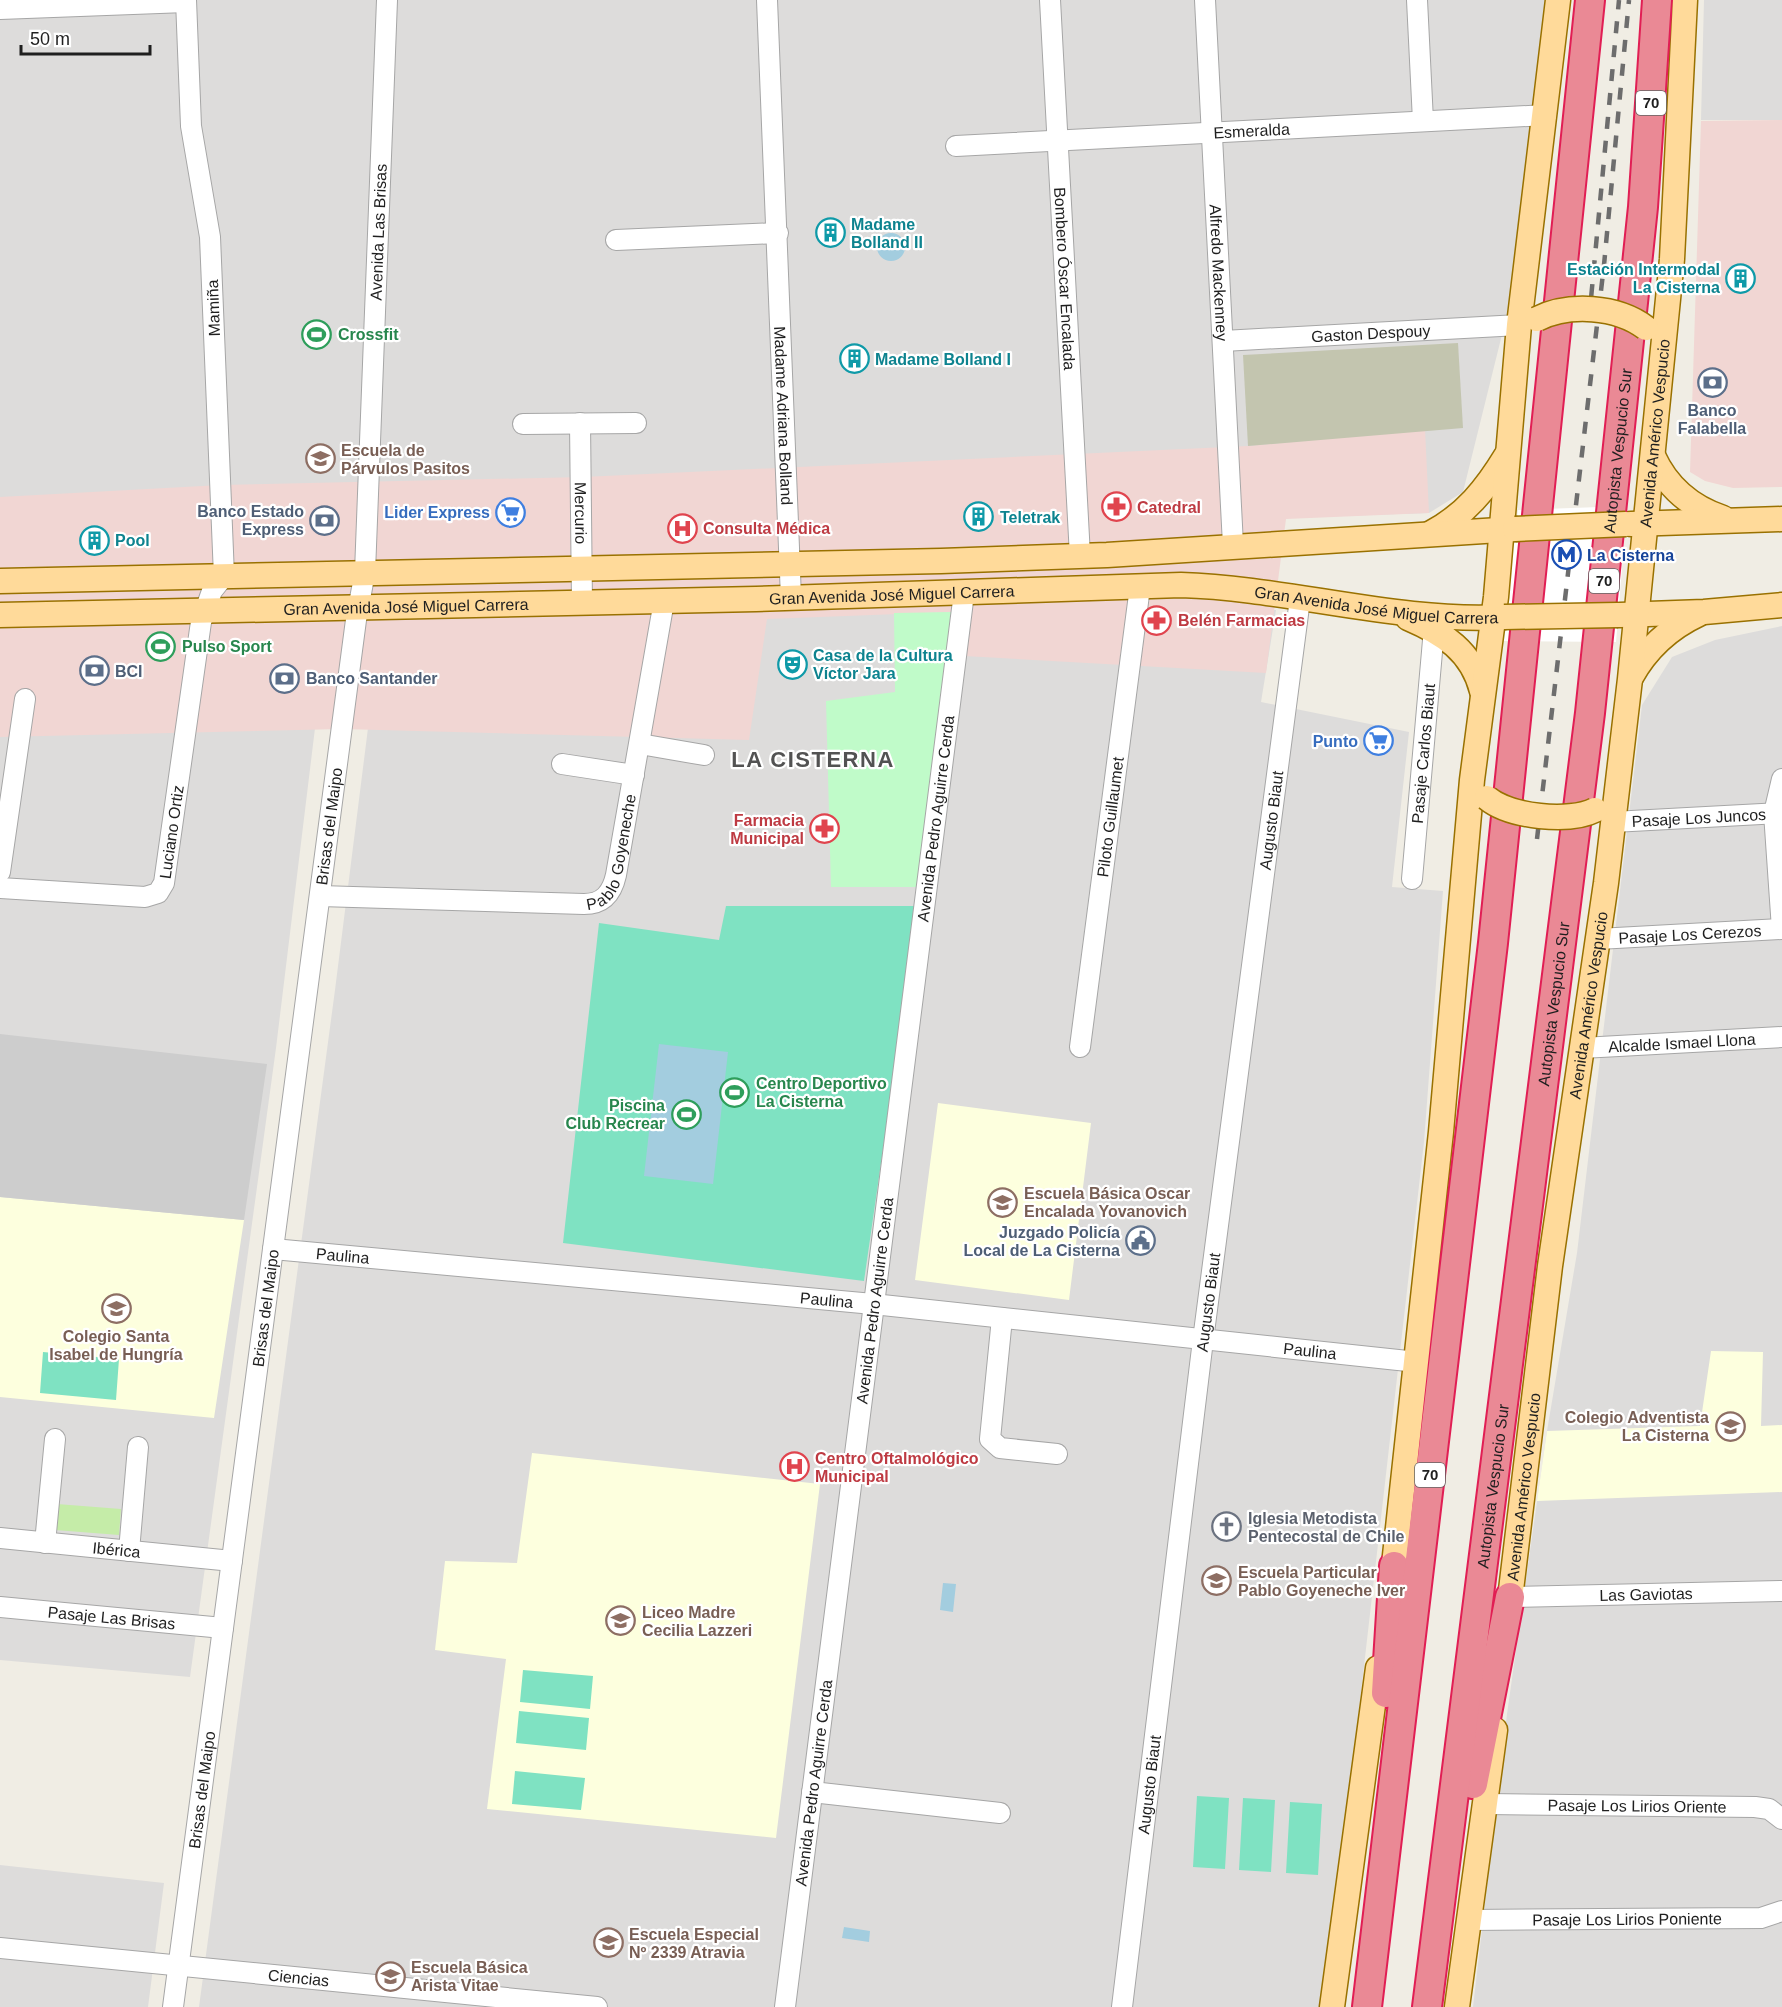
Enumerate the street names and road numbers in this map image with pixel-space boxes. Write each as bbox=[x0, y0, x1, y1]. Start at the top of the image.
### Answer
road number: 70 bbox=[1636, 91, 1666, 115]
street label: Esmeralda bbox=[1213, 120, 1290, 141]
street label: Avenida Las Brisas bbox=[367, 163, 390, 301]
street label: Bombero Óscar Encalada bbox=[1051, 187, 1078, 371]
street label: Alfredo Mackenney bbox=[1207, 204, 1231, 342]
street label: Mamiña bbox=[204, 279, 223, 337]
street label: Gaston Despouy bbox=[1311, 322, 1431, 345]
street label: Madame Adriana Bolland bbox=[771, 326, 795, 505]
street label: Avenida Américo Vespucio bbox=[1637, 338, 1673, 528]
street label: Autopista Vespucio Sur bbox=[1601, 367, 1635, 534]
street label: Mercurio bbox=[572, 482, 589, 544]
road number: 70 bbox=[1589, 569, 1619, 593]
street label: Gran Avenida José Miguel Carrera bbox=[769, 582, 1015, 608]
street label: Gran Avenida José Miguel Carrera bbox=[1253, 583, 1499, 627]
street label: Gran Avenida José Miguel Carrera bbox=[283, 596, 529, 618]
street label: Pasaje Carlos Biaut bbox=[1409, 682, 1438, 824]
street label: Avenida Pedro Aguirre Cerda bbox=[914, 714, 957, 923]
street label: Piloto Guillaumet bbox=[1094, 755, 1127, 878]
street label: Brisas del Maipo bbox=[313, 766, 345, 886]
street label: Augusto Biaut bbox=[1257, 769, 1286, 871]
street label: Luciano Ortiz bbox=[157, 784, 187, 880]
street label: Pablo Goyeneche bbox=[585, 793, 639, 913]
street label: Pasaje Los Juncos bbox=[1631, 806, 1766, 830]
street label: Avenida Américo Vespucio bbox=[1567, 910, 1611, 1100]
street label: Autopista Vespucio Sur bbox=[1535, 920, 1573, 1087]
street label: Pasaje Los Cerezos bbox=[1618, 922, 1762, 947]
street label: Alcalde Ismael Llona bbox=[1608, 1030, 1756, 1056]
street label: Avenida Pedro Aguirre Cerda bbox=[853, 1196, 896, 1405]
street label: Paulina bbox=[315, 1245, 370, 1267]
street label: Brisas del Maipo bbox=[250, 1248, 282, 1368]
street label: Augusto Biaut bbox=[1194, 1251, 1223, 1353]
street label: Paulina bbox=[799, 1289, 854, 1311]
street label: Paulina bbox=[1282, 1340, 1338, 1362]
street label: Avenida Américo Vespucio bbox=[1504, 1392, 1544, 1582]
street label: Autopista Vespucio Sur bbox=[1474, 1402, 1512, 1569]
road number: 70 bbox=[1415, 1463, 1445, 1487]
street label: Ibérica bbox=[92, 1539, 141, 1561]
street label: Las Gaviotas bbox=[1599, 1585, 1693, 1604]
street label: Pasaje Las Brisas bbox=[47, 1604, 176, 1632]
street label: Avenida Pedro Aguirre Cerda bbox=[792, 1679, 835, 1887]
street label: Brisas del Maipo bbox=[186, 1730, 218, 1850]
street label: Augusto Biaut bbox=[1135, 1734, 1164, 1835]
street label: Pasaje Los Lirios Oriente bbox=[1547, 1797, 1727, 1816]
street label: Pasaje Los Lirios Poniente bbox=[1532, 1910, 1722, 1929]
street label: Ciencias bbox=[267, 1967, 330, 1989]

